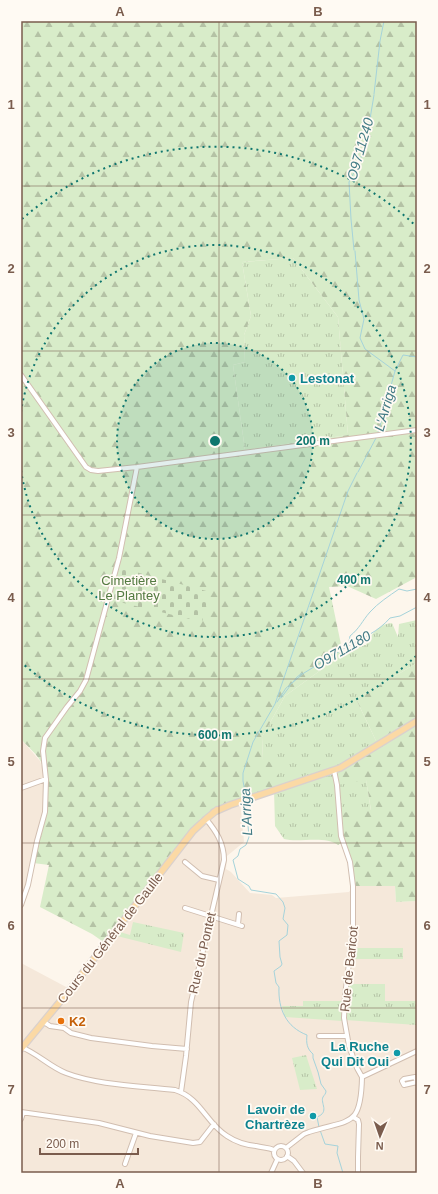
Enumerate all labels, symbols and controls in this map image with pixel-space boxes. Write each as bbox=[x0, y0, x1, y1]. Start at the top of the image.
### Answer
text: A bbox=[115, 4, 125, 19]
text: B bbox=[313, 4, 323, 19]
text: 1 bbox=[7, 97, 15, 112]
text: 1 bbox=[423, 97, 431, 112]
water label: O9711240 bbox=[343, 116, 377, 182]
text: 2 bbox=[7, 261, 15, 276]
text: 2 bbox=[423, 261, 431, 276]
place label: Lestonat bbox=[300, 371, 355, 386]
marker: Lestonat bbox=[287, 373, 297, 383]
water label: L'Arriga bbox=[371, 383, 399, 433]
text: 3 bbox=[7, 425, 15, 440]
text: 3 bbox=[423, 425, 431, 440]
centre of rings bbox=[208, 434, 222, 448]
text: 200 m bbox=[296, 434, 330, 448]
park label: Cimetière Le Plantey bbox=[98, 573, 160, 603]
text: 400 m bbox=[337, 573, 371, 587]
text: 4 bbox=[7, 590, 15, 605]
text: 4 bbox=[423, 590, 431, 605]
water label: O9711180 bbox=[311, 627, 374, 673]
text: 600 m bbox=[198, 728, 232, 742]
text: 5 bbox=[7, 754, 15, 769]
text: 5 bbox=[423, 754, 431, 769]
water label: L'Arriga bbox=[237, 788, 255, 836]
street label: Cours du Général de Gaulle bbox=[54, 870, 166, 1006]
street label: Rue du Pontet bbox=[185, 910, 219, 995]
text: 6 bbox=[7, 918, 15, 933]
text: 6 bbox=[423, 918, 431, 933]
street label: Rue de Baricot bbox=[337, 925, 361, 1013]
place label: K2 bbox=[69, 1014, 86, 1029]
marker: K2 bbox=[56, 1016, 66, 1026]
place label: La Ruche Qui Dit Oui bbox=[321, 1039, 389, 1069]
marker: La Ruche Qui Dit Oui bbox=[392, 1048, 402, 1058]
text: 7 bbox=[7, 1082, 15, 1097]
text: 7 bbox=[423, 1082, 431, 1097]
place label: Lavoir de Chartrèze bbox=[245, 1102, 305, 1132]
marker: Lavoir de Chartrèze bbox=[308, 1111, 318, 1121]
north arrow bbox=[360, 1116, 400, 1156]
scale bar bbox=[40, 1130, 138, 1156]
text: 200 m bbox=[46, 1137, 79, 1151]
text: N bbox=[375, 1140, 384, 1152]
text: A bbox=[115, 1176, 125, 1191]
text: B bbox=[313, 1176, 323, 1191]

